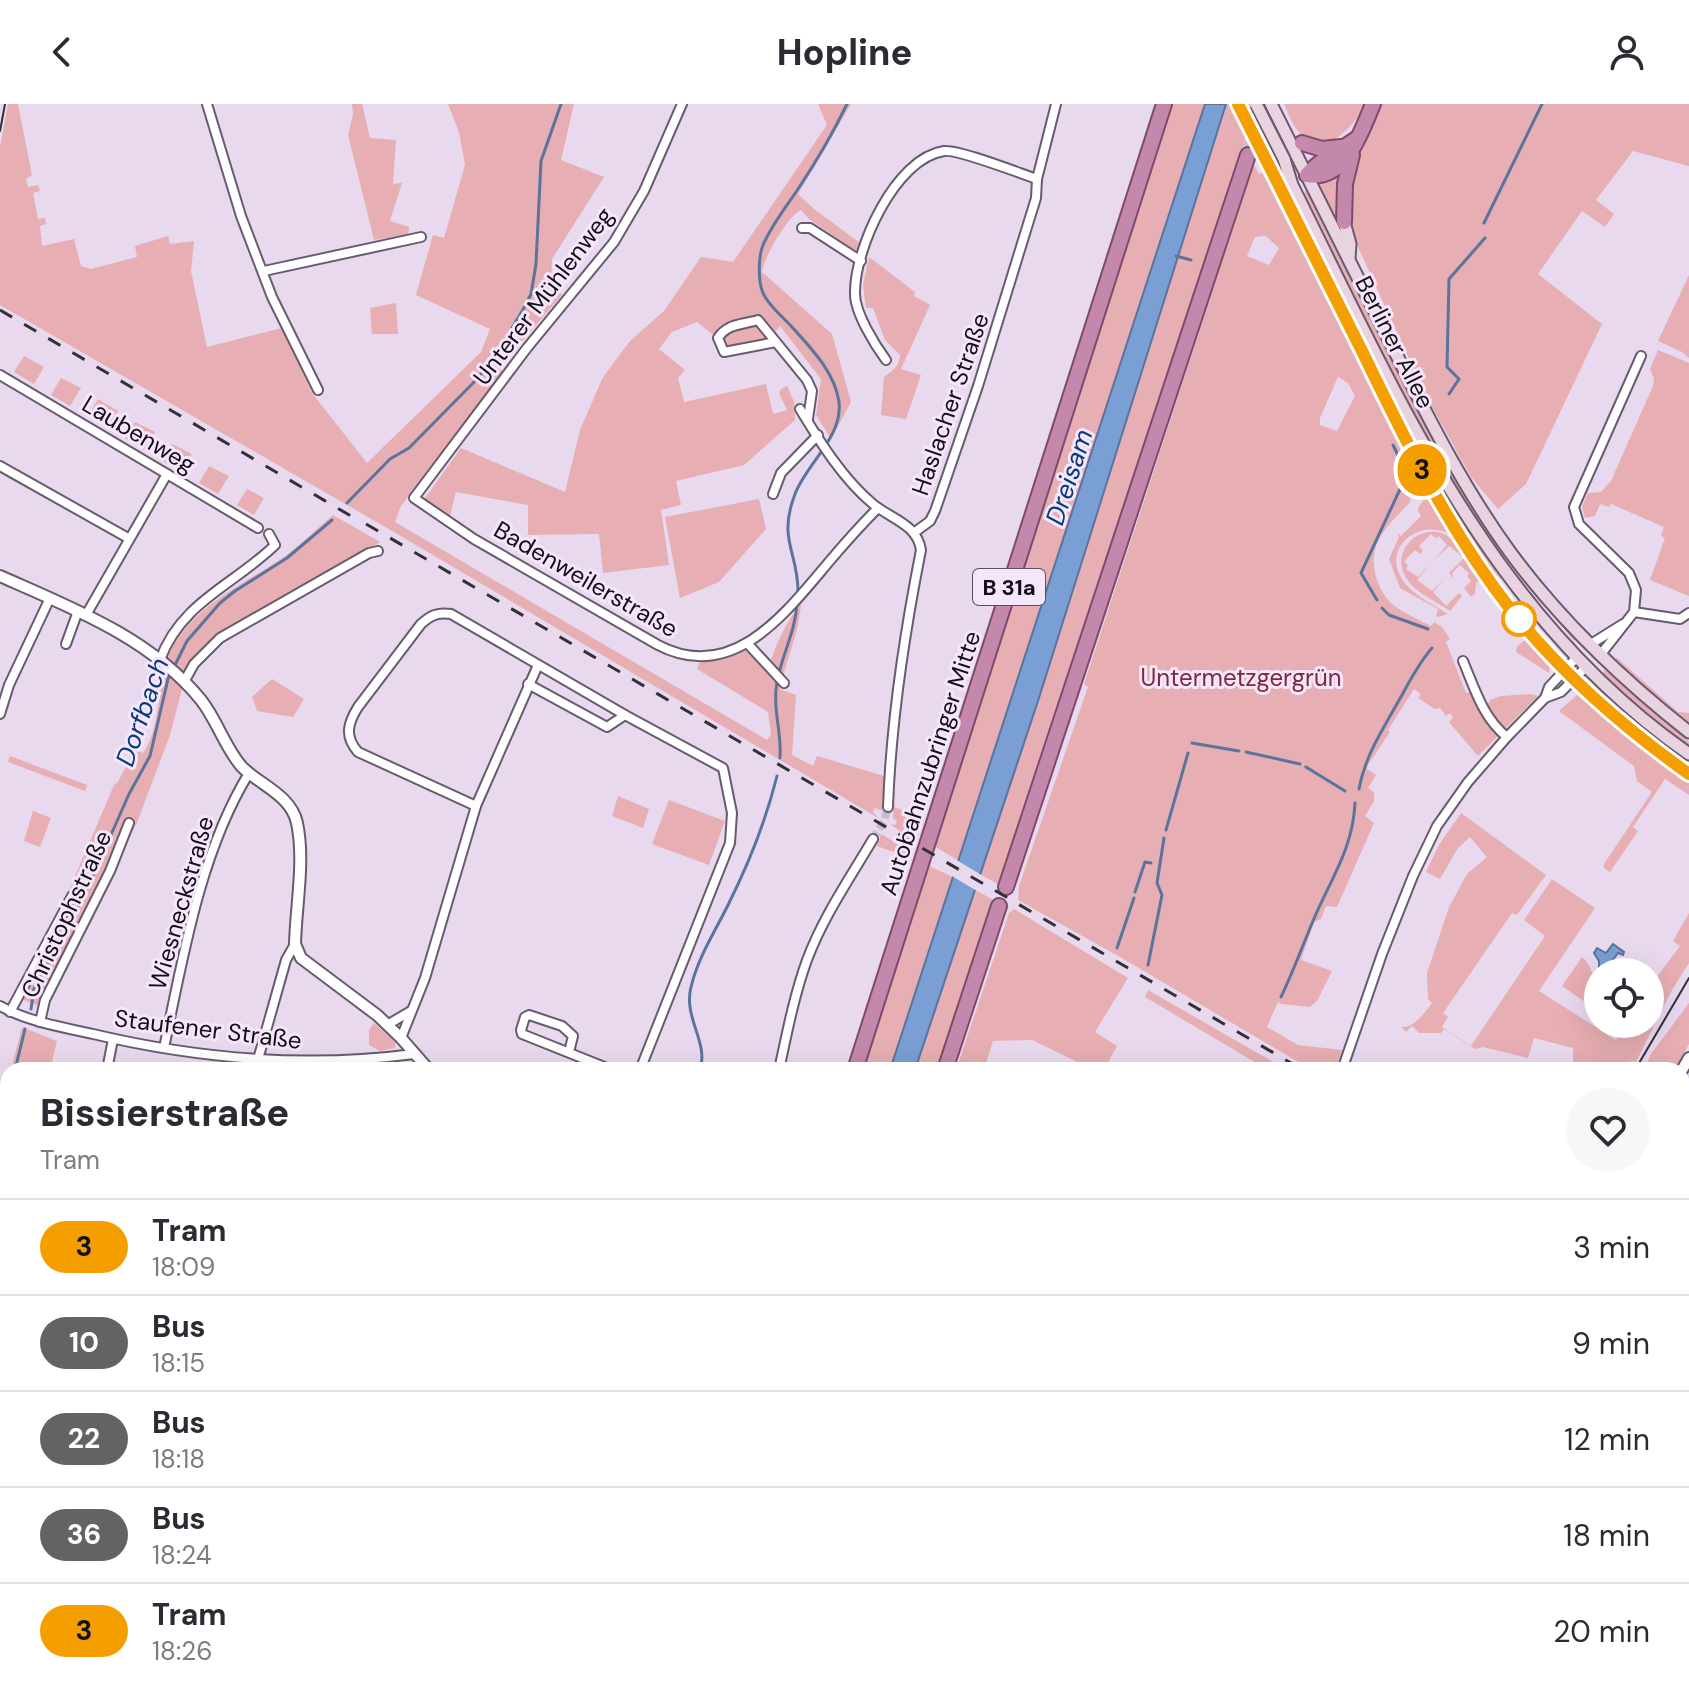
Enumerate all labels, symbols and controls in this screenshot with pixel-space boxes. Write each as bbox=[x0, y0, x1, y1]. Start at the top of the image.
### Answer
text: Hopline bbox=[777, 29, 912, 76]
icon: back bbox=[40, 30, 84, 74]
icon: person bbox=[1605, 30, 1649, 74]
street label: Unterer Mühlenweg bbox=[466, 201, 620, 391]
street label: Berliner Allee bbox=[1348, 271, 1442, 413]
street label: Haslacher Straße bbox=[904, 309, 996, 499]
street label: Laubenweg bbox=[77, 388, 201, 480]
water label: Dreisam bbox=[1038, 425, 1100, 529]
line badge: 3 bbox=[1396, 444, 1448, 496]
text: 3 bbox=[1414, 451, 1430, 488]
street label: Badenweilerstraße bbox=[489, 514, 683, 644]
road number: B 31a bbox=[973, 569, 1045, 605]
unlabelled marker bbox=[1502, 602, 1536, 636]
street label: Autobahnzubringer Mitte bbox=[873, 627, 987, 899]
water label: Dorfbach bbox=[108, 653, 176, 771]
park label: Untermetzgergrün bbox=[1140, 662, 1342, 693]
street label: Wiesneckstraße bbox=[141, 813, 221, 993]
street label: Christophstraße bbox=[14, 825, 118, 1003]
map controls bbox=[1584, 958, 1664, 1038]
button: locate bbox=[1584, 958, 1664, 1038]
street label: Staufener Straße bbox=[113, 1002, 303, 1056]
text: Bissierstraße bbox=[40, 1088, 289, 1138]
button: heart bbox=[1566, 1088, 1650, 1172]
text: Tram bbox=[40, 1143, 100, 1177]
text: Tram bbox=[152, 1211, 227, 1250]
text: 3 bbox=[76, 1228, 92, 1265]
text: 3 min bbox=[1573, 1228, 1650, 1267]
text: 18:09 bbox=[152, 1250, 215, 1284]
text: Bus bbox=[152, 1307, 206, 1346]
text: 10 bbox=[69, 1324, 99, 1361]
text: 9 min bbox=[1572, 1324, 1650, 1363]
text: 18:15 bbox=[152, 1346, 205, 1380]
text: Bus bbox=[152, 1403, 206, 1442]
text: 22 bbox=[68, 1420, 100, 1457]
text: 12 min bbox=[1564, 1420, 1650, 1459]
text: 18:18 bbox=[152, 1442, 205, 1476]
text: Bus bbox=[152, 1499, 206, 1538]
text: 36 bbox=[67, 1516, 101, 1553]
text: 18 min bbox=[1563, 1516, 1650, 1555]
text: 18:24 bbox=[152, 1538, 212, 1572]
text: Tram bbox=[152, 1595, 227, 1634]
text: 3 bbox=[76, 1612, 92, 1649]
text: 20 min bbox=[1553, 1612, 1650, 1651]
text: 18:26 bbox=[152, 1634, 212, 1668]

